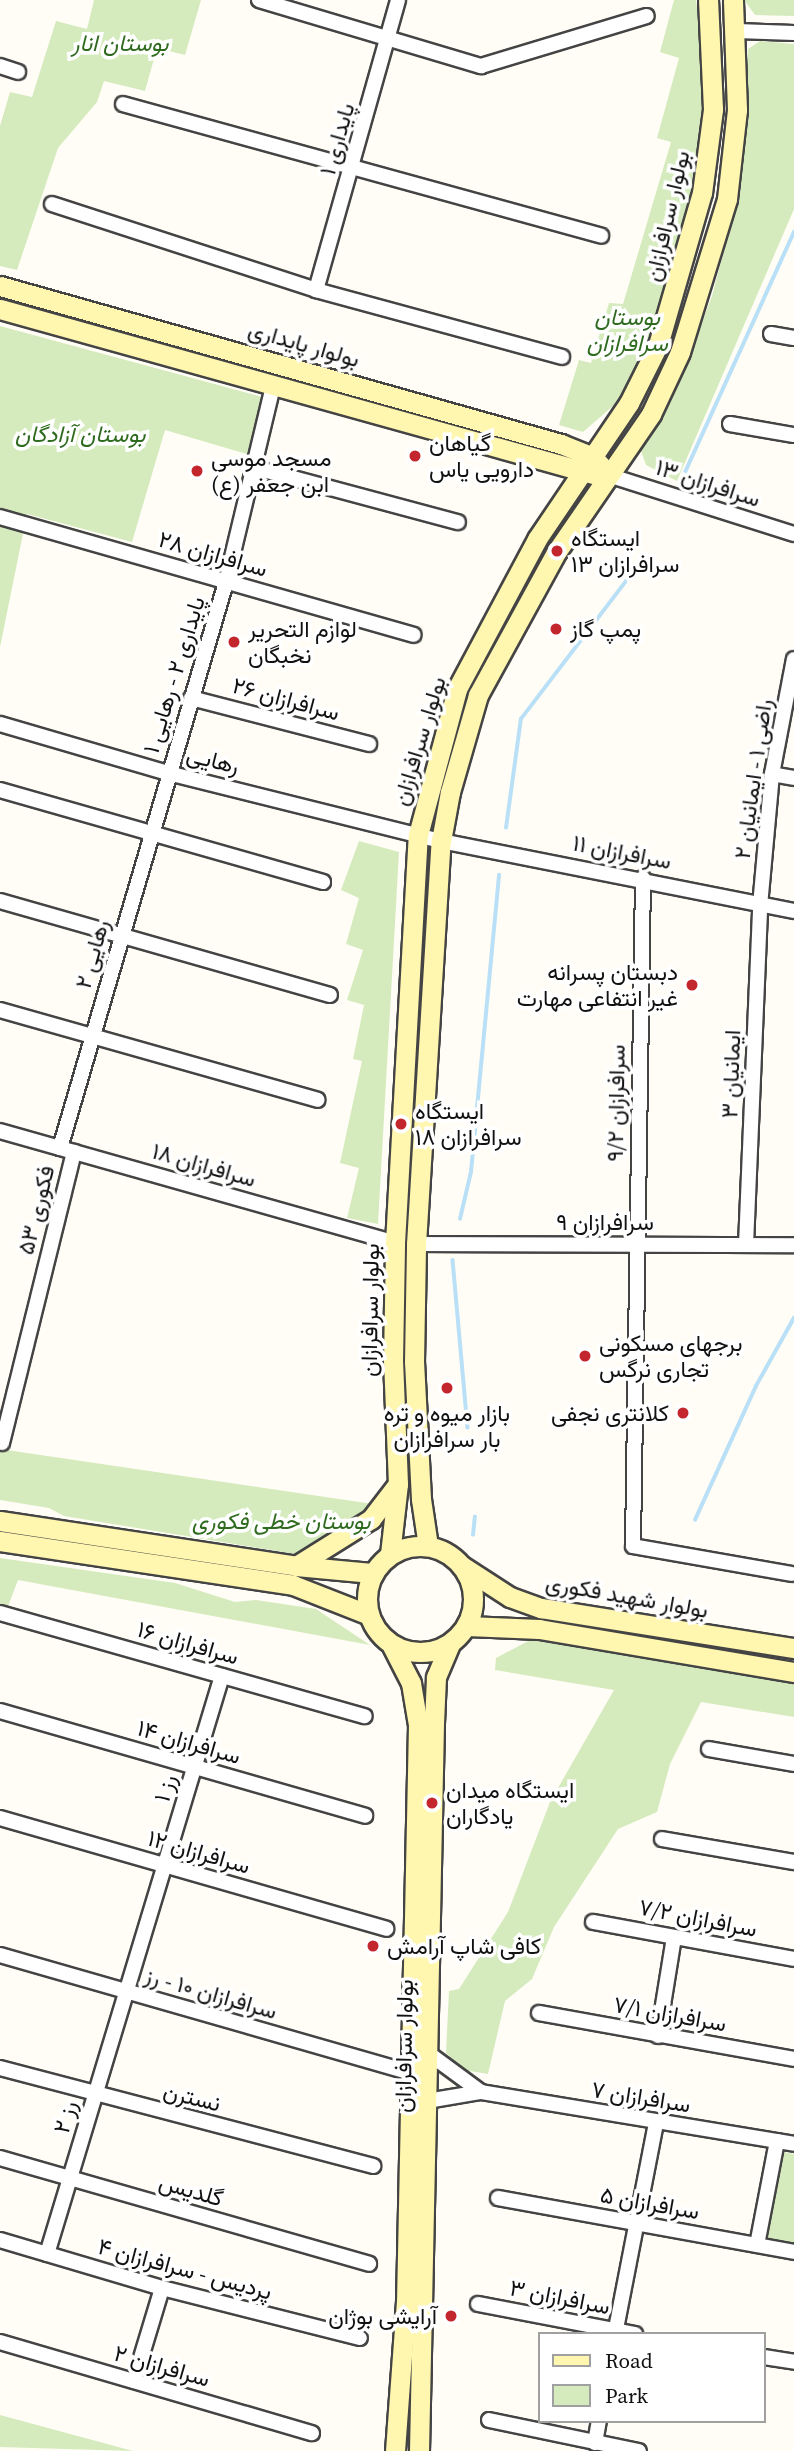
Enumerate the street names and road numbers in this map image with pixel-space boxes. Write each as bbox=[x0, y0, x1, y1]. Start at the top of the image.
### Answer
street label: پایداری ۱ bbox=[314, 100, 360, 178]
street label: بولوار سرافرازان bbox=[639, 148, 695, 284]
street label: بولوار پایداری bbox=[245, 315, 363, 373]
street label: سرافرازان ۱۳ bbox=[652, 453, 764, 513]
street label: سرافرازان ۲۸ bbox=[155, 525, 271, 583]
street label: پایداری ۲ - رهایی ۱ bbox=[137, 593, 211, 757]
street label: سرافرازان ۲۶ bbox=[229, 671, 343, 727]
street label: بولوار سرافرازان bbox=[386, 673, 452, 809]
street label: راضی ۱ - ایمانیان ۲ bbox=[728, 697, 778, 861]
street label: رهایی bbox=[184, 740, 242, 780]
street label: سرافرازان ۱۱ bbox=[570, 829, 674, 875]
street label: رهایی ۲ bbox=[69, 916, 115, 992]
street label: ایمانیان ۳ bbox=[716, 1029, 746, 1119]
street label: سرافرازان ۹/۲ bbox=[601, 1044, 631, 1162]
street label: سرافرازان ۱۸ bbox=[149, 1137, 259, 1193]
street label: فکوری ۵۳ bbox=[12, 1163, 60, 1257]
street label: سرافرازان ۹ bbox=[556, 1208, 654, 1236]
street label: بولوار سرافرازان bbox=[355, 1243, 385, 1377]
street label: بولوار شهید فکوری bbox=[544, 1568, 710, 1624]
street label: سرافرازان ۱۶ bbox=[134, 1615, 242, 1671]
street label: سرافرازان ۱۴ bbox=[134, 1714, 244, 1770]
street label: رز ۱ bbox=[148, 1771, 182, 1805]
street label: سرافرازان ۱۲ bbox=[145, 1824, 253, 1880]
street label: سرافرازان ۷/۲ bbox=[637, 1893, 759, 1943]
street label: سرافرازان ۱۰ - رز bbox=[142, 1961, 280, 2025]
street label: بولوار سرافرازان bbox=[389, 1979, 419, 2113]
street label: سرافرازان ۷/۱ bbox=[611, 1990, 729, 2038]
street label: سرافرازان ۷ bbox=[589, 2076, 693, 2118]
street label: نسترن bbox=[161, 2077, 223, 2117]
street label: رز ۲ bbox=[47, 2098, 83, 2136]
street label: گلدیس bbox=[156, 2168, 226, 2212]
street label: سرافرازان ۵ bbox=[598, 2181, 702, 2225]
street label: پردیس - سرافرازان ۴ bbox=[95, 2232, 275, 2306]
street label: سرافرازان ۳ bbox=[507, 2274, 613, 2320]
street label: سرافرازان ۲ bbox=[111, 2339, 213, 2393]

